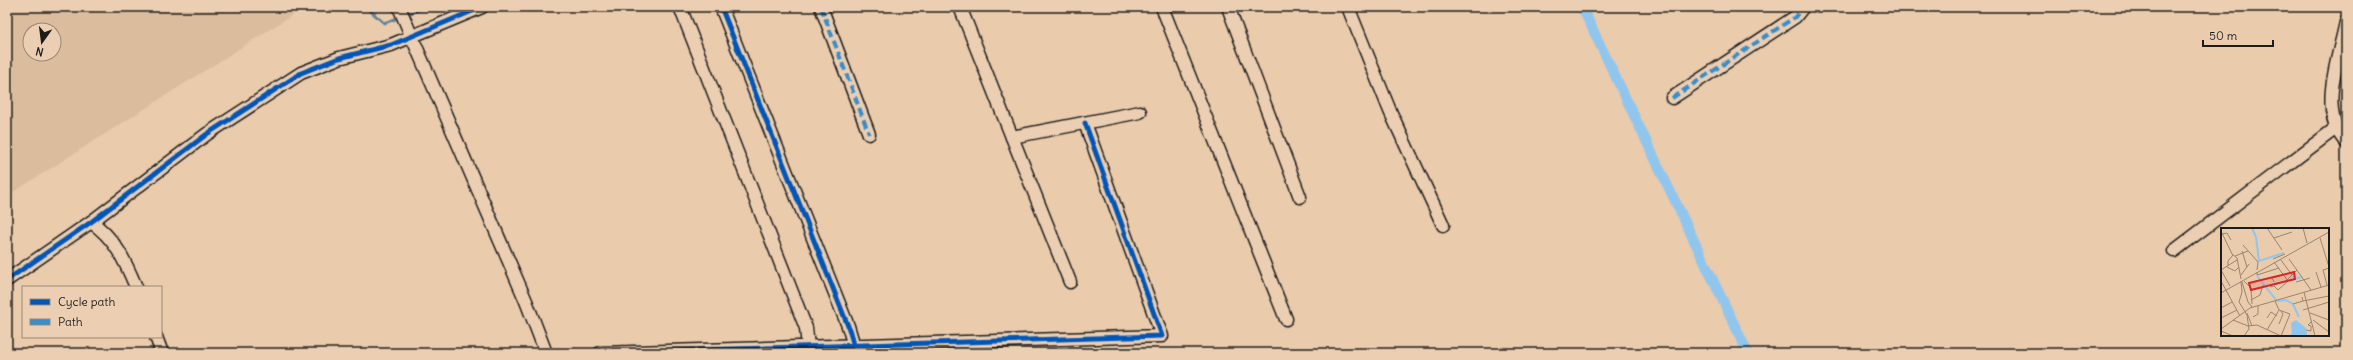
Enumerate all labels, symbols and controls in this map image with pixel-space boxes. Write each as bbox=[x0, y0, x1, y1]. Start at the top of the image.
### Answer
north arrow bbox=[22, 22, 62, 62]
scale bar bbox=[2203, 22, 2273, 48]
text: 50 m bbox=[2209, 28, 2238, 43]
text: N bbox=[34, 44, 45, 59]
inset map bbox=[2221, 228, 2329, 336]
legend bbox=[22, 286, 162, 338]
text: Cycle path bbox=[58, 294, 115, 309]
text: Path bbox=[58, 314, 83, 329]

